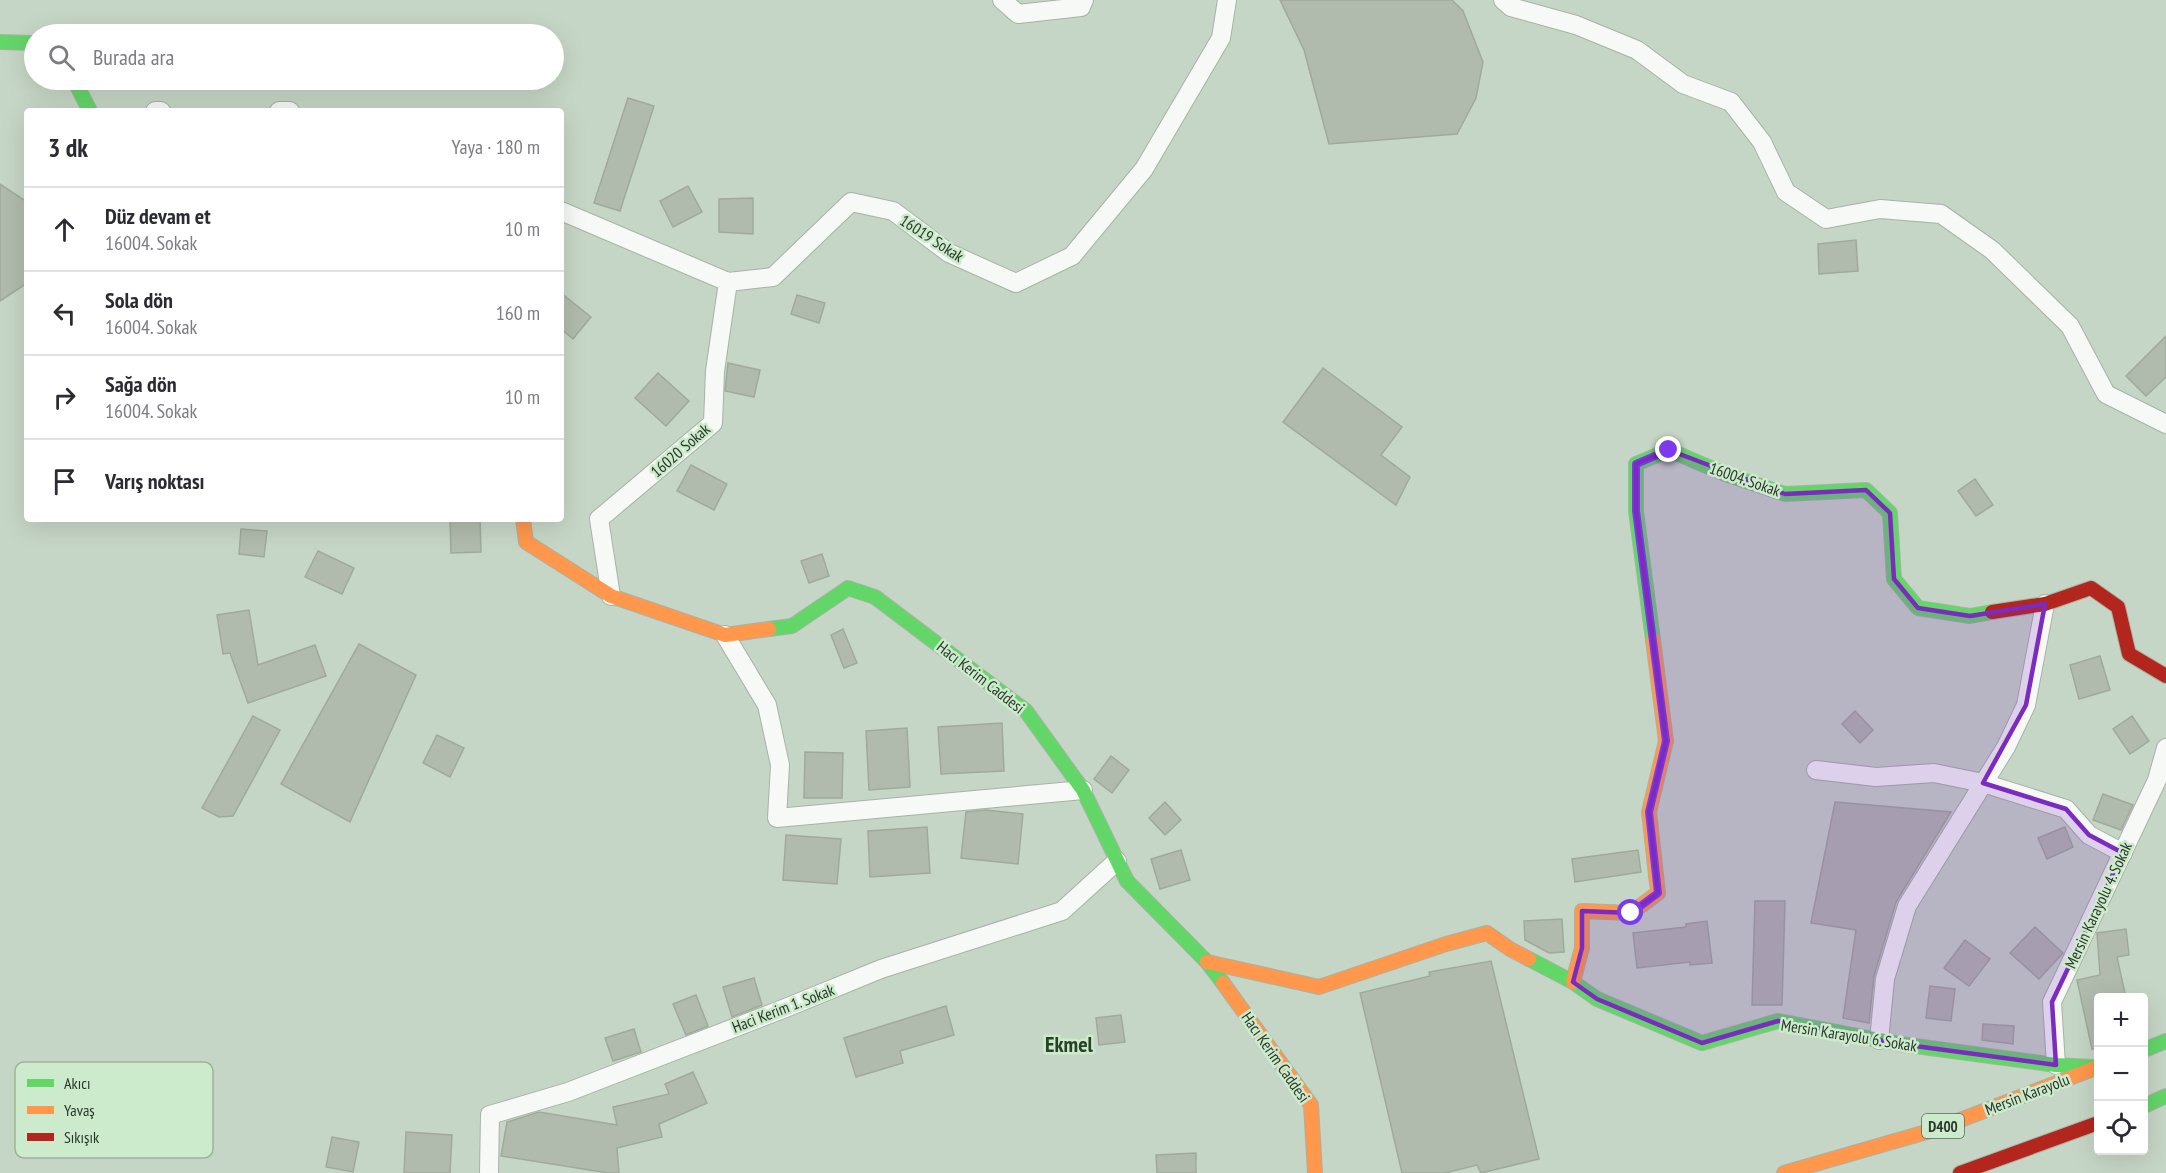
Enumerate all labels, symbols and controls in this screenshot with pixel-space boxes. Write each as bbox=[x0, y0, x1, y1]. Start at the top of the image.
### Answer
search box bbox=[24, 24, 564, 90]
icon: search bbox=[45, 41, 78, 74]
text: Burada ara bbox=[93, 43, 174, 71]
text: 3 dk bbox=[48, 131, 88, 164]
text: Yaya · 180 m bbox=[452, 134, 540, 160]
text: Düz devam et bbox=[105, 202, 211, 230]
street label: 16019 Sokak bbox=[896, 210, 968, 266]
icon: ahead bbox=[48, 213, 81, 246]
text: 10 m bbox=[505, 216, 540, 242]
text: 16004. Sokak bbox=[105, 230, 197, 256]
text: Sola dön bbox=[105, 286, 173, 314]
icon: left bbox=[48, 297, 81, 330]
text: 160 m bbox=[496, 300, 540, 326]
text: 16004. Sokak bbox=[105, 314, 197, 340]
text: Sağa dön bbox=[105, 370, 177, 398]
icon: right bbox=[48, 381, 81, 414]
text: 10 m bbox=[505, 384, 540, 410]
text: 16004. Sokak bbox=[105, 398, 197, 424]
street label: 16020 Sokak bbox=[646, 418, 714, 481]
route end bbox=[1655, 436, 1681, 462]
street label: 16004. Sokak bbox=[1707, 458, 1784, 501]
icon: arrive bbox=[48, 465, 81, 498]
text: Varış noktası bbox=[105, 467, 205, 495]
street label: Hacı Kerim Caddesi bbox=[933, 637, 1029, 717]
street label: Mersin Karayolu 4. Sokak bbox=[2060, 838, 2136, 971]
route start bbox=[1617, 899, 1643, 925]
street label: Haci Kerim 1. Sokak bbox=[729, 979, 838, 1037]
map controls bbox=[2094, 993, 2148, 1155]
button: + bbox=[2094, 993, 2148, 1047]
street label: Hacı Kerim Caddesi bbox=[1237, 1008, 1315, 1106]
street label: Mersin Karayolu 6. Sokak bbox=[1780, 1014, 1919, 1056]
district label: Ekmel bbox=[1045, 1030, 1094, 1058]
button: − bbox=[2094, 1047, 2148, 1101]
legend bbox=[15, 1062, 213, 1158]
street label: Mersin Karayolu bbox=[1982, 1069, 2072, 1119]
text: Akıcı bbox=[64, 1073, 90, 1093]
text: Yavaş bbox=[64, 1100, 95, 1120]
button: locate bbox=[2094, 1101, 2148, 1155]
road number: D400 bbox=[1922, 1114, 1964, 1138]
text: Sıkışık bbox=[64, 1127, 100, 1147]

